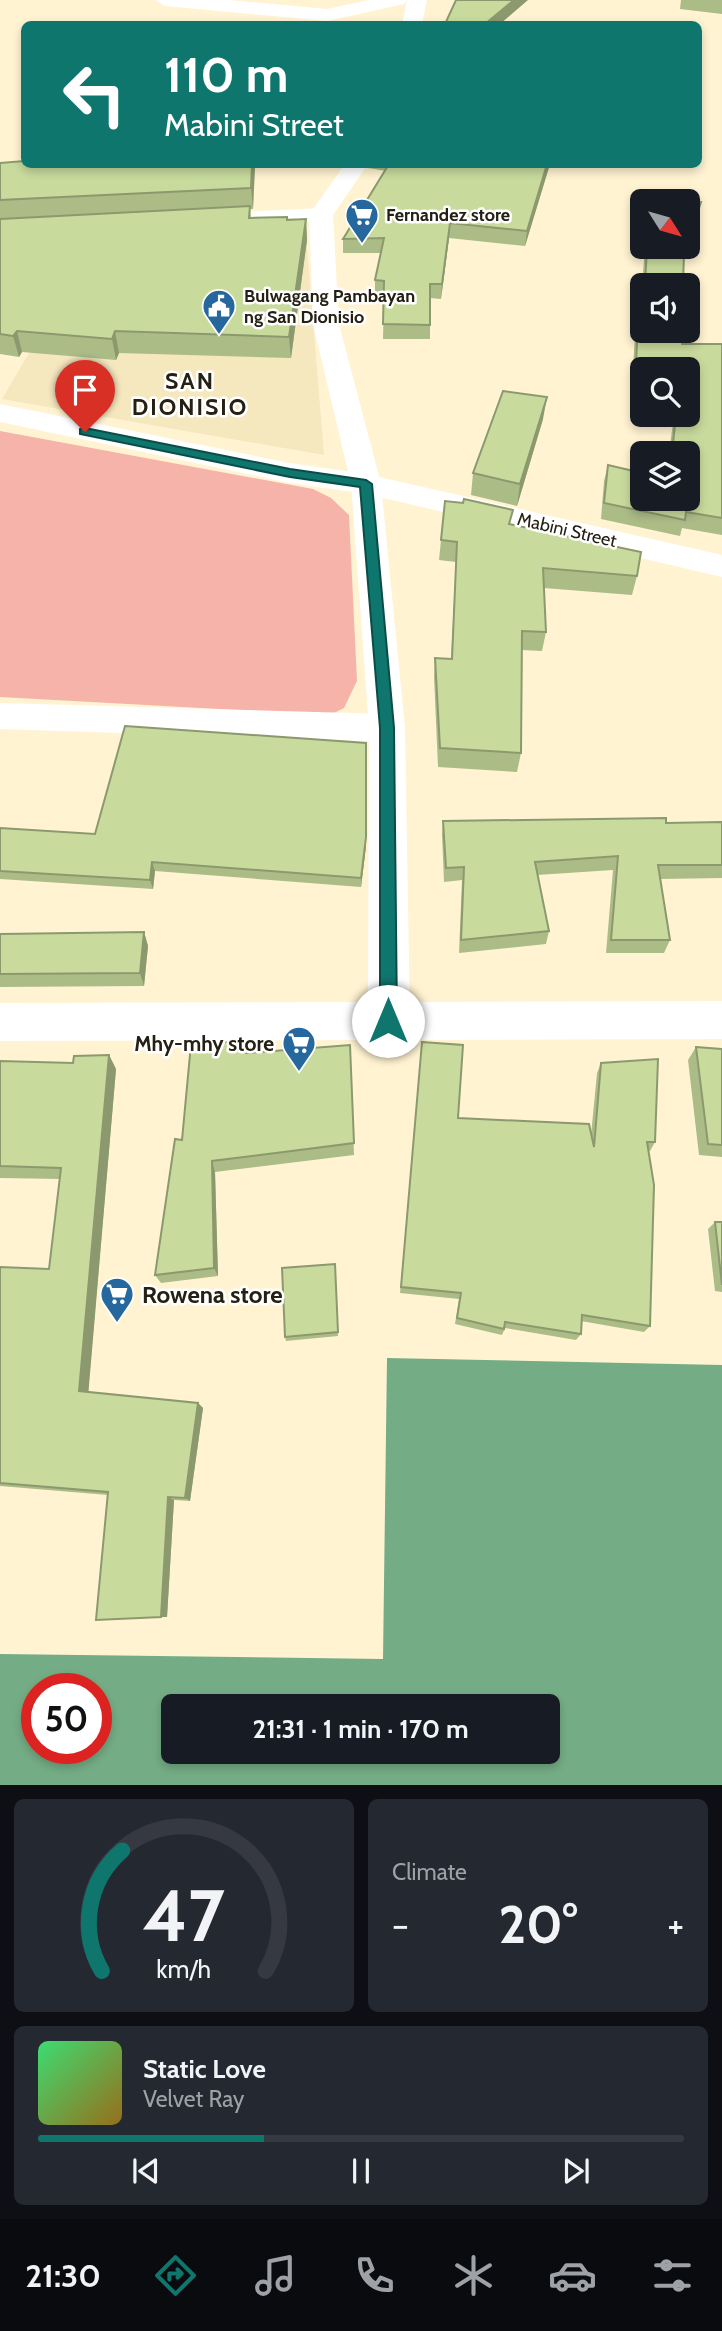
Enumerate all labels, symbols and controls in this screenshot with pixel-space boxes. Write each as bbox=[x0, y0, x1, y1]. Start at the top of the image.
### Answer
text: 110 m bbox=[164, 45, 288, 104]
icon: left bbox=[49, 49, 140, 140]
text: Mabini Street bbox=[164, 105, 344, 144]
north arrow bbox=[630, 189, 700, 259]
map controls bbox=[630, 189, 700, 511]
supermarket icon: Fernandez store bbox=[343, 196, 381, 245]
place label: Fernandez store bbox=[386, 204, 510, 226]
button: sound bbox=[630, 273, 700, 343]
place label: Bulwagang Pambayan ng San Dionisio bbox=[244, 285, 415, 328]
public building icon: Bulwagang Pambayan ng San Dionisio bbox=[200, 287, 238, 336]
button: search bbox=[630, 357, 700, 427]
pin bbox=[55, 360, 115, 432]
district label: SAN DIONISIO bbox=[132, 367, 248, 421]
icon: arrive bbox=[66, 371, 104, 409]
button: layers bbox=[630, 441, 700, 511]
street label: Mabini Street bbox=[515, 508, 619, 552]
position arrow bbox=[351, 984, 425, 1058]
supermarket icon: Mhy-mhy store bbox=[280, 1024, 318, 1073]
place label: Mhy-mhy store bbox=[134, 1031, 274, 1056]
supermarket icon: Rowena store bbox=[98, 1275, 136, 1324]
place label: Rowena store bbox=[142, 1280, 283, 1309]
speed limit sign: 50 bbox=[21, 1673, 112, 1764]
text: 21:31 · 1 min · 170 m bbox=[252, 1713, 469, 1745]
text: Climate bbox=[392, 1858, 467, 1886]
text: 47 bbox=[143, 1872, 225, 1960]
text: 20° bbox=[498, 1893, 578, 1956]
text: − bbox=[392, 1901, 409, 1948]
text: + bbox=[667, 1901, 684, 1948]
text: km/h bbox=[157, 1954, 211, 1984]
text: Static Love bbox=[143, 2053, 266, 2085]
text: Velvet Ray bbox=[143, 2085, 244, 2113]
icon: previous bbox=[127, 2152, 165, 2190]
icon: pause bbox=[342, 2152, 380, 2190]
icon: next bbox=[557, 2152, 595, 2190]
icon: directions bbox=[151, 2251, 200, 2300]
icon: music bbox=[251, 2251, 300, 2300]
icon: phone bbox=[350, 2251, 399, 2300]
icon: climate bbox=[449, 2251, 498, 2300]
icon: car bbox=[548, 2251, 597, 2300]
icon: filters bbox=[648, 2251, 697, 2300]
text: 21:30 bbox=[25, 2256, 101, 2295]

